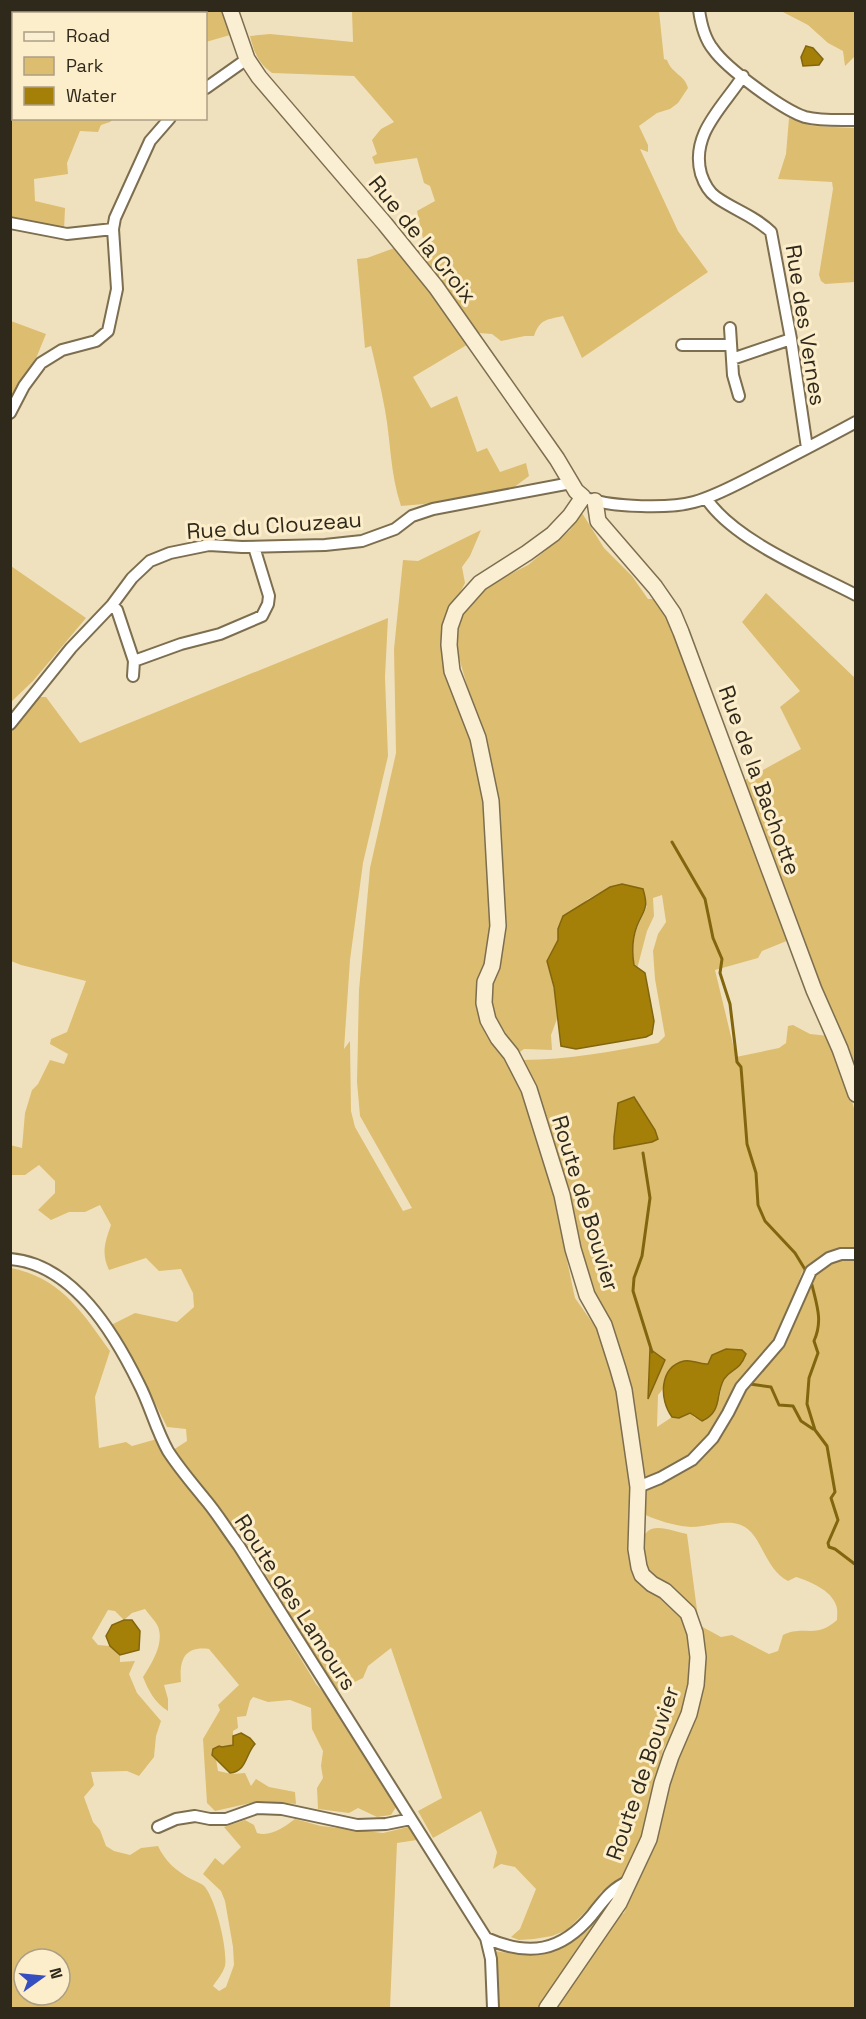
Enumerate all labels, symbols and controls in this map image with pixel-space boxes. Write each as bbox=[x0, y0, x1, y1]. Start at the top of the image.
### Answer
legend bbox=[12, 12, 207, 120]
text: Road bbox=[66, 24, 110, 47]
text: Park bbox=[66, 54, 104, 77]
text: Water bbox=[66, 84, 117, 107]
street label: Rue de la Croix bbox=[363, 169, 483, 309]
street label: Rue des Vernes bbox=[779, 243, 833, 407]
street label: Rue du Clouzeau bbox=[185, 505, 363, 545]
street label: Rue de la Bachotte bbox=[713, 681, 807, 879]
street label: Route de Bouvier bbox=[546, 1112, 626, 1294]
street label: Route des Lamours bbox=[229, 1509, 363, 1695]
street label: Route de Bouvier bbox=[599, 1682, 685, 1864]
north arrow bbox=[12, 1947, 72, 2007]
text: N bbox=[44, 1965, 68, 1981]

